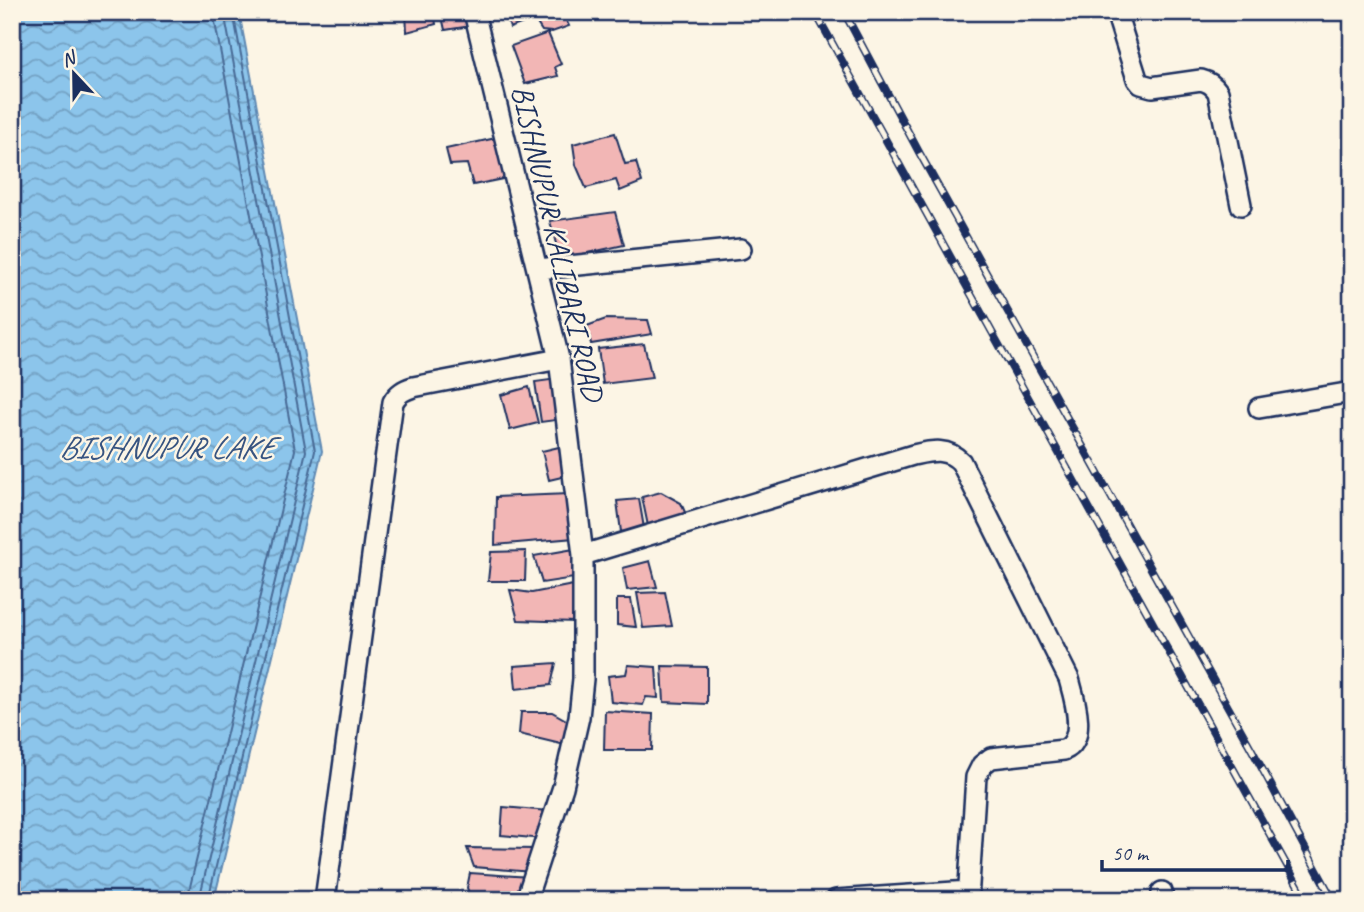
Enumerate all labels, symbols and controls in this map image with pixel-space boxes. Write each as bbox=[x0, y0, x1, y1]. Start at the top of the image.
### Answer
north arrow bbox=[38, 38, 108, 108]
text: N bbox=[58, 45, 81, 72]
street label: BISHNUPUR KALIBARI ROAD bbox=[503, 82, 613, 407]
water label: BISHNUPUR LAKE bbox=[59, 427, 282, 468]
scale bar bbox=[1102, 828, 1287, 872]
text: 50 m bbox=[1112, 840, 1150, 866]

